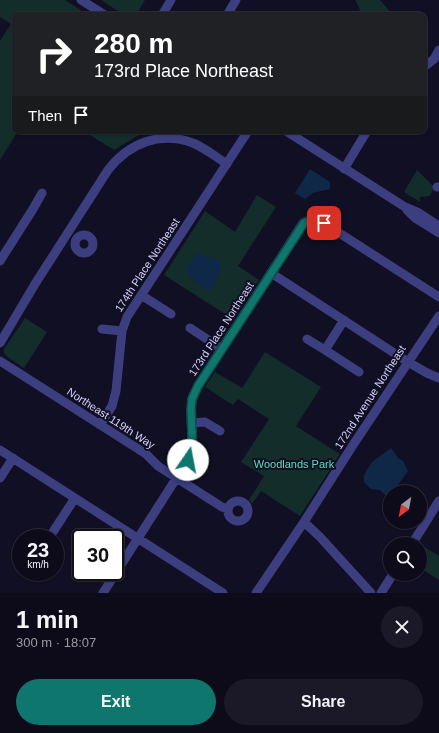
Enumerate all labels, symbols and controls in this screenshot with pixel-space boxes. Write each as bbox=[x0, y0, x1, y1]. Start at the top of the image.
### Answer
icon: right bbox=[28, 28, 80, 80]
text: 280 m bbox=[94, 28, 173, 59]
text: 173rd Place Northeast bbox=[94, 61, 273, 81]
icon: arrive bbox=[70, 104, 92, 126]
text: Then bbox=[28, 107, 62, 124]
pin bbox=[307, 206, 341, 240]
icon: arrive bbox=[313, 212, 335, 234]
street label: 174th Place Northeast bbox=[112, 216, 182, 314]
street label: 173rd Place Northeast bbox=[186, 280, 256, 378]
street label: 172nd Avenue Northeast bbox=[332, 343, 408, 451]
street label: Northeast 119th Way bbox=[65, 385, 158, 451]
position arrow bbox=[167, 439, 209, 481]
park label: Woodlands Park bbox=[254, 458, 335, 470]
north arrow bbox=[383, 485, 427, 529]
map controls bbox=[383, 485, 427, 581]
speed limit sign: 30 bbox=[72, 529, 124, 581]
button: search bbox=[383, 537, 427, 581]
text: 23 bbox=[27, 539, 49, 561]
text: km/h bbox=[27, 559, 49, 570]
text: 1 min bbox=[16, 606, 79, 633]
button: close bbox=[381, 606, 423, 648]
text: 300 m · 18:07 bbox=[16, 635, 96, 650]
button: Exit bbox=[16, 679, 216, 725]
button: Share bbox=[224, 679, 423, 725]

